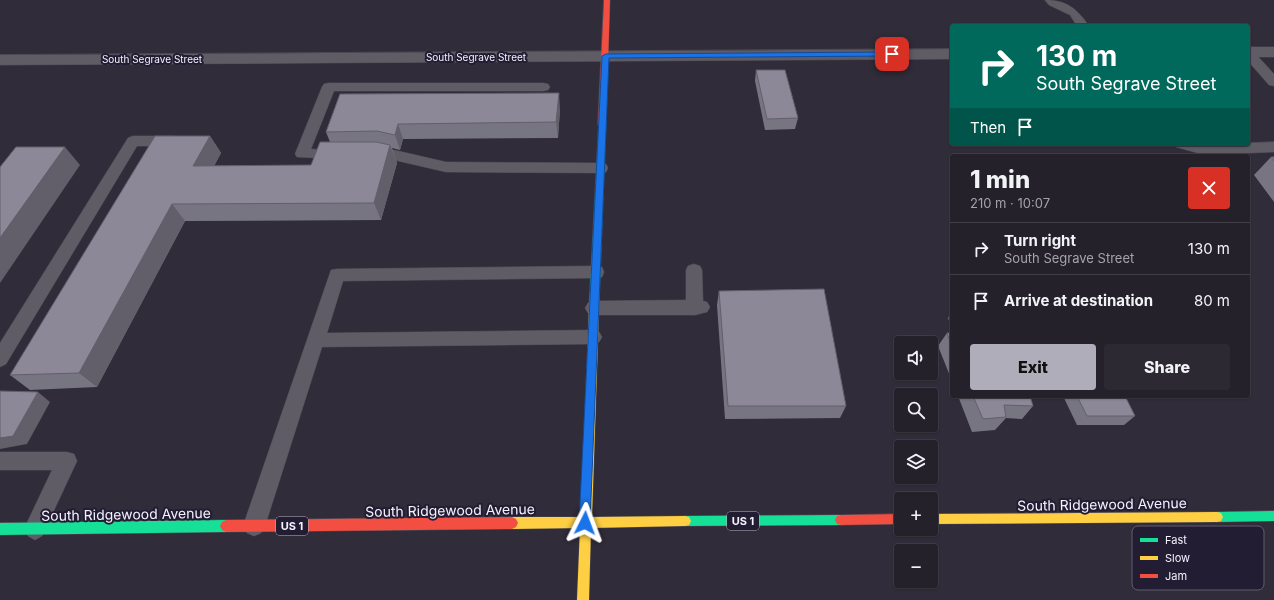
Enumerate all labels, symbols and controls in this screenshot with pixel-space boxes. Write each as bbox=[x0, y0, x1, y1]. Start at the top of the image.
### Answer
pin bbox=[875, 37, 909, 71]
text: 130 m bbox=[1036, 39, 1117, 73]
icon: right bbox=[970, 40, 1022, 92]
icon: arrive bbox=[881, 43, 903, 65]
street label: South Segrave Street bbox=[426, 51, 527, 63]
street label: South Segrave Street bbox=[102, 53, 203, 65]
text: South Segrave Street bbox=[1036, 73, 1216, 94]
icon: arrive bbox=[1014, 116, 1036, 138]
text: Then bbox=[970, 118, 1006, 137]
text: 1 min bbox=[970, 165, 1030, 194]
button: close bbox=[1188, 167, 1230, 209]
text: 210 m · 10:07 bbox=[970, 195, 1050, 211]
text: Turn right bbox=[1004, 231, 1076, 250]
icon: right bbox=[970, 238, 992, 260]
text: 130 m bbox=[1188, 239, 1230, 258]
text: South Segrave Street bbox=[1004, 250, 1134, 266]
icon: arrive bbox=[970, 290, 992, 312]
text: Arrive at destination bbox=[1004, 291, 1153, 310]
text: 80 m bbox=[1194, 291, 1230, 310]
map controls bbox=[894, 336, 938, 588]
button: sound bbox=[894, 336, 938, 380]
button: Exit bbox=[970, 344, 1096, 390]
button: Share bbox=[1104, 344, 1230, 390]
button: search bbox=[894, 388, 938, 432]
button: layers bbox=[894, 440, 938, 484]
button: + bbox=[894, 492, 938, 536]
street label: South Ridgewood Avenue bbox=[1017, 494, 1187, 514]
street label: South Ridgewood Avenue bbox=[365, 500, 535, 520]
position arrow bbox=[564, 502, 606, 544]
street label: South Ridgewood Avenue bbox=[41, 504, 211, 524]
road number: US 1 bbox=[727, 512, 759, 530]
road number: US 1 bbox=[276, 517, 308, 535]
legend bbox=[1132, 526, 1264, 590]
text: Fast bbox=[1165, 533, 1187, 547]
button: − bbox=[894, 544, 938, 588]
text: Slow bbox=[1165, 551, 1190, 565]
text: Jam bbox=[1165, 569, 1187, 583]

